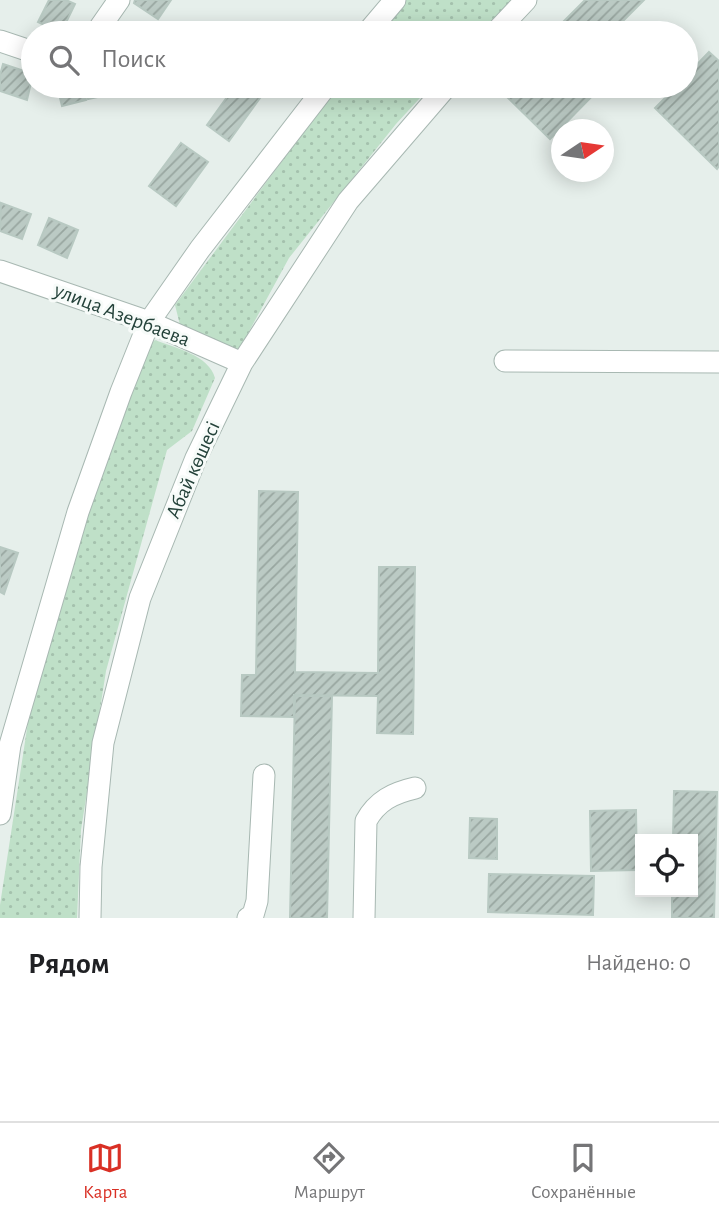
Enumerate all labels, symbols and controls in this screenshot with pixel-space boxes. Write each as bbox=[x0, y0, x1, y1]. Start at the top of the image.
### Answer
search box bbox=[21, 21, 698, 98]
icon: search bbox=[45, 41, 83, 79]
text: Поиск bbox=[101, 46, 166, 72]
north arrow bbox=[551, 119, 614, 182]
street label: улица Азербаева bbox=[50, 279, 193, 351]
street label: Абай көшесі bbox=[162, 418, 224, 522]
map controls bbox=[635, 834, 698, 897]
button: locate bbox=[635, 834, 698, 897]
text: Рядом bbox=[28, 949, 110, 979]
text: Найдено: 0 bbox=[586, 952, 691, 975]
tab: Карта bbox=[83, 1139, 128, 1204]
tab: Маршрут bbox=[294, 1139, 365, 1204]
tab: Сохранённые bbox=[531, 1139, 636, 1204]

